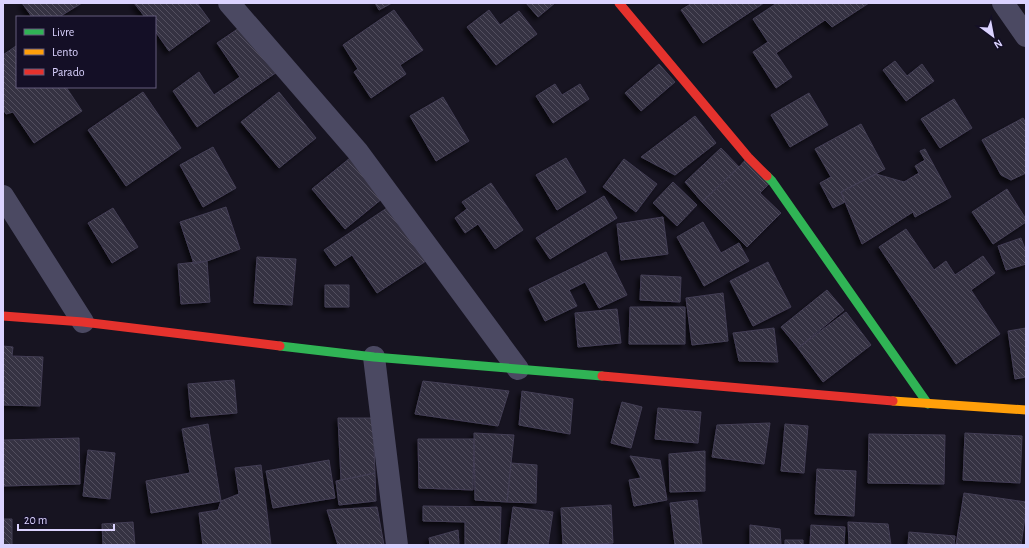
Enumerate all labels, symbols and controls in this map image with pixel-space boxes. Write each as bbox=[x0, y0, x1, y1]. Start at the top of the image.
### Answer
legend bbox=[16, 16, 156, 88]
north arrow bbox=[973, 16, 1013, 56]
text: Livre bbox=[52, 26, 74, 38]
text: N bbox=[992, 37, 1004, 51]
text: Lento bbox=[52, 46, 78, 58]
text: Parado bbox=[52, 66, 85, 78]
scale bar bbox=[18, 506, 114, 532]
text: 20 m bbox=[24, 514, 47, 526]

